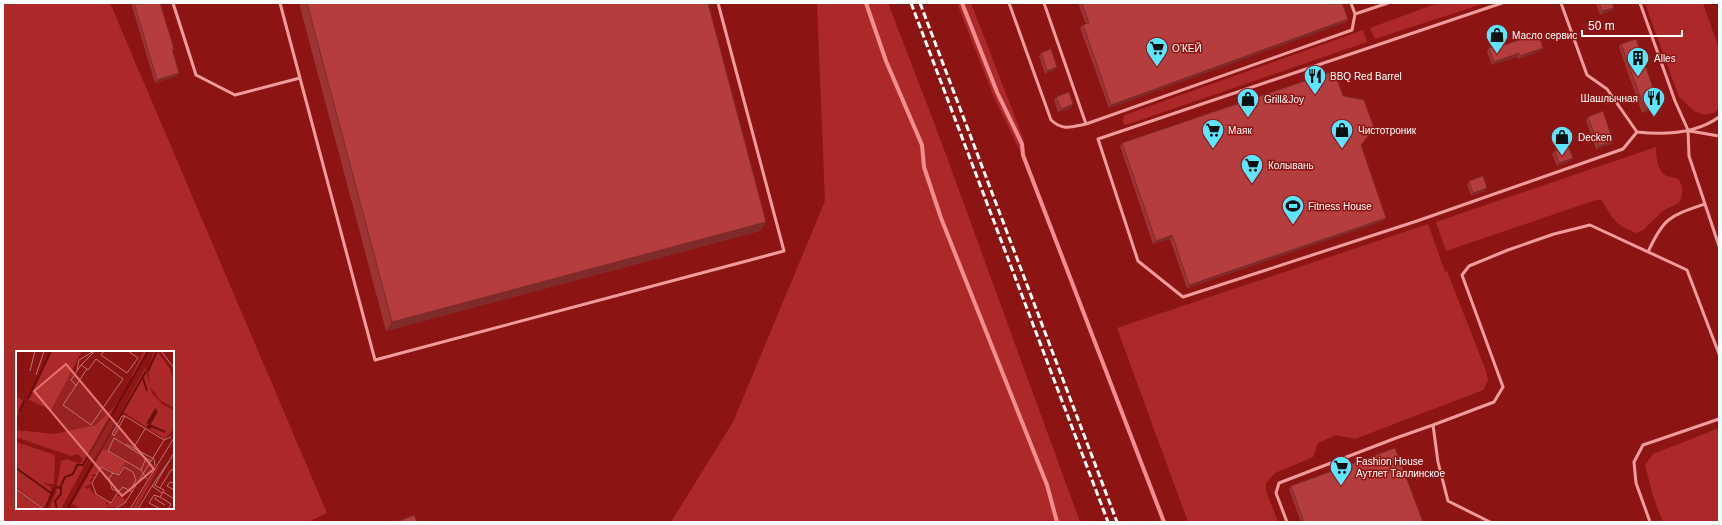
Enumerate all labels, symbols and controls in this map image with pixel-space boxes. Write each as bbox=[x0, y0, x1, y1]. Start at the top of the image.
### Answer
scale bar bbox=[1582, 12, 1682, 38]
text: 50 m bbox=[1588, 19, 1615, 33]
shop icon: Масло сервис bbox=[1484, 22, 1510, 55]
place label: Масло сервис bbox=[1512, 30, 1577, 41]
supermarket icon: О’КЕЙ bbox=[1144, 35, 1170, 68]
place label: О’КЕЙ bbox=[1172, 42, 1202, 54]
building icon: Alles bbox=[1625, 45, 1651, 78]
place label: Alles bbox=[1654, 53, 1676, 64]
restaurant icon: BBQ Red Barrel bbox=[1302, 63, 1328, 96]
place label: BBQ Red Barrel bbox=[1330, 71, 1402, 82]
restaurant icon: Шашлычная bbox=[1641, 85, 1667, 118]
shop icon: Grill&Joy bbox=[1235, 86, 1261, 119]
place label: Шашлычная bbox=[1581, 93, 1638, 104]
place label: Grill&Joy bbox=[1264, 94, 1304, 105]
supermarket icon: Маяк bbox=[1200, 117, 1226, 150]
shop icon: Чистотроник bbox=[1329, 117, 1355, 150]
shop icon: Decken bbox=[1549, 124, 1575, 157]
place label: Маяк bbox=[1228, 125, 1252, 136]
place label: Чистотроник bbox=[1358, 125, 1417, 136]
place label: Decken bbox=[1578, 132, 1612, 143]
supermarket icon: Колывань bbox=[1239, 152, 1265, 185]
place label: Колывань bbox=[1268, 160, 1314, 171]
sports icon: Fitness House bbox=[1280, 193, 1306, 226]
place label: Fitness House bbox=[1308, 201, 1372, 212]
inset map bbox=[16, 351, 174, 509]
supermarket icon: Fashion House Аутлет Таллинское bbox=[1328, 454, 1354, 487]
place label: Fashion House Аутлет Таллинское bbox=[1356, 456, 1445, 479]

